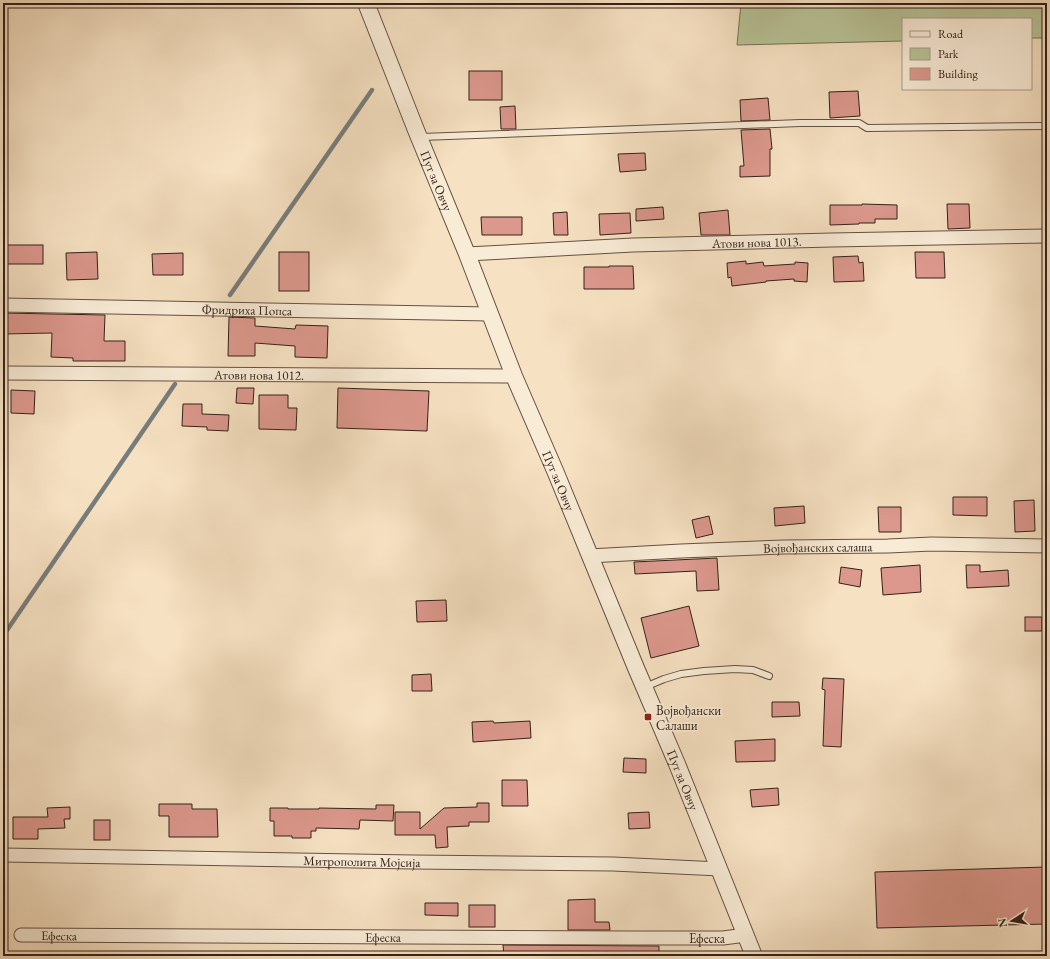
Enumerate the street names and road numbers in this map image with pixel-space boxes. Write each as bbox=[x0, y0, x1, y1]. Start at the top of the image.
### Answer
street label: Пут за Овчу bbox=[416, 148, 456, 214]
street label: Атови нова 1013. bbox=[711, 233, 802, 252]
street label: Фридриха Попса bbox=[202, 301, 293, 319]
street label: Атови нова 1012. bbox=[213, 366, 304, 384]
street label: Пут за Овчу bbox=[538, 448, 579, 514]
street label: Војвођанских салаша bbox=[763, 538, 873, 557]
street label: Пут за Овчу bbox=[663, 747, 703, 813]
street label: Митрополита Мојсија bbox=[303, 852, 421, 871]
street label: Ефеска bbox=[41, 927, 78, 944]
street label: Ефеска bbox=[365, 929, 402, 946]
street label: Ефеска bbox=[689, 930, 726, 947]

